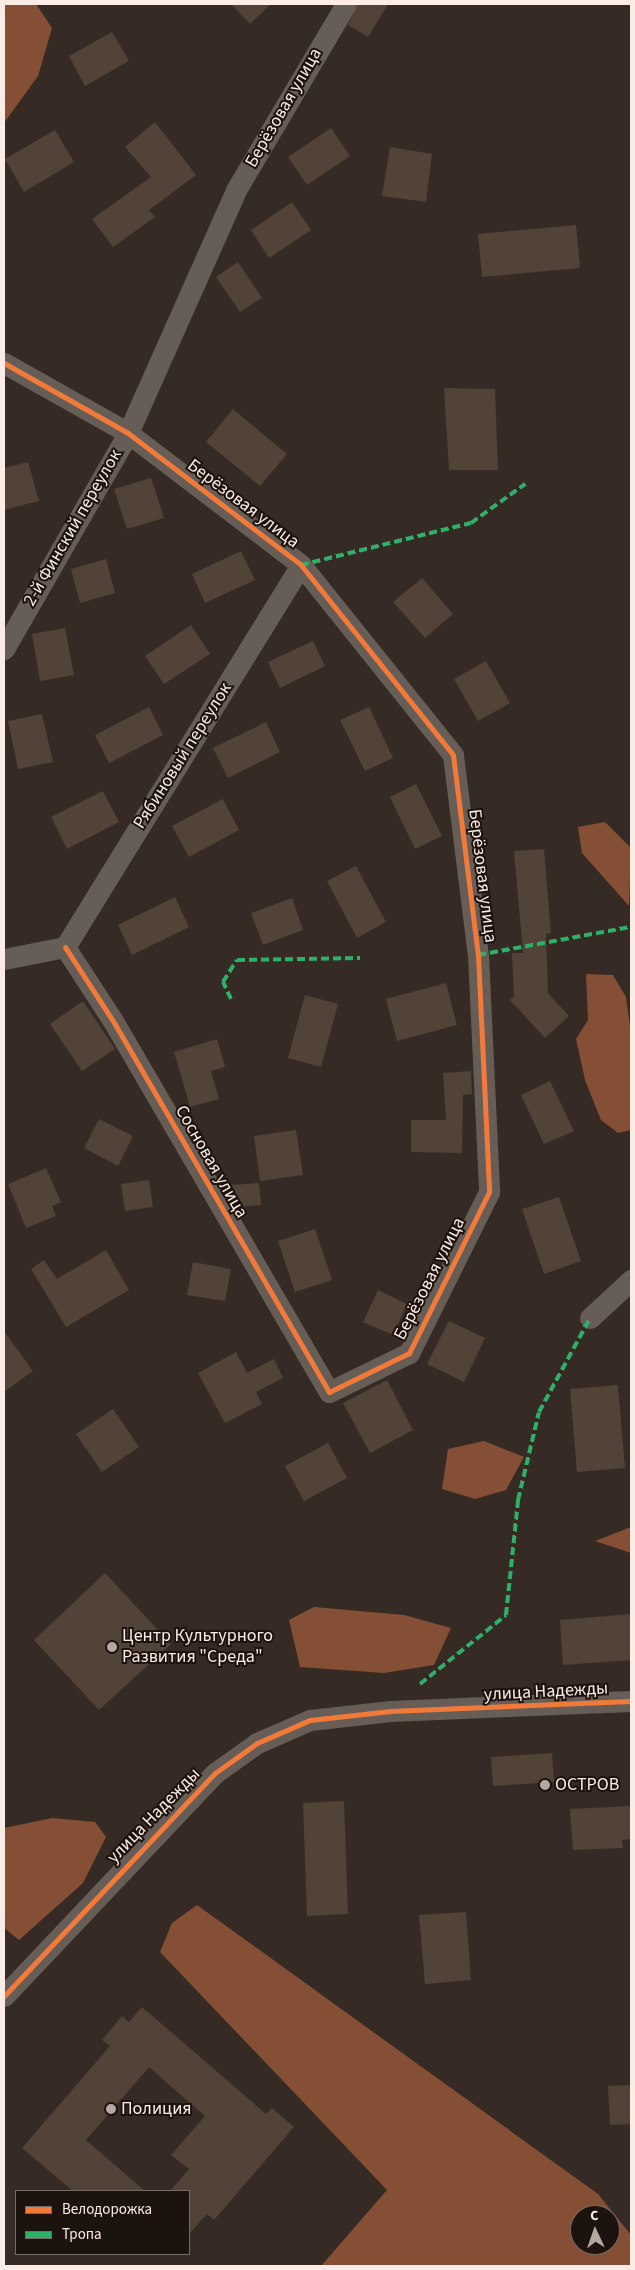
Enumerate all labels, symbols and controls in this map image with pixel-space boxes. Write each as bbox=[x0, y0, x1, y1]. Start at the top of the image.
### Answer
street label: Берёзовая улица bbox=[241, 44, 327, 172]
street label: 2-й Финский переулок bbox=[19, 446, 127, 610]
street label: Берёзовая улица bbox=[183, 455, 303, 553]
street label: Рябиновый переулок bbox=[129, 679, 237, 833]
street label: Берёзовая улица bbox=[463, 808, 501, 944]
street label: Сосновая улица bbox=[170, 1102, 252, 1222]
street label: Берёзовая улица bbox=[390, 1214, 470, 1344]
place label: Центр Культурного Развития "Среда" bbox=[122, 1626, 273, 1668]
marker: Центр Культурного Развития "Среда" bbox=[106, 1641, 118, 1653]
street label: улица Надежды bbox=[483, 1678, 609, 1706]
street label: улица Надежды bbox=[103, 1764, 205, 1868]
place label: ОСТРОВ bbox=[555, 1774, 619, 1796]
marker: ОСТРОВ bbox=[539, 1779, 551, 1791]
place label: Полиция bbox=[121, 2098, 192, 2120]
marker: Полиция bbox=[105, 2103, 117, 2115]
legend bbox=[15, 2190, 190, 2255]
text: Велодорожка bbox=[62, 2199, 152, 2220]
north arrow bbox=[570, 2205, 620, 2255]
text: С bbox=[590, 2206, 599, 2226]
text: Тропа bbox=[62, 2224, 102, 2245]

